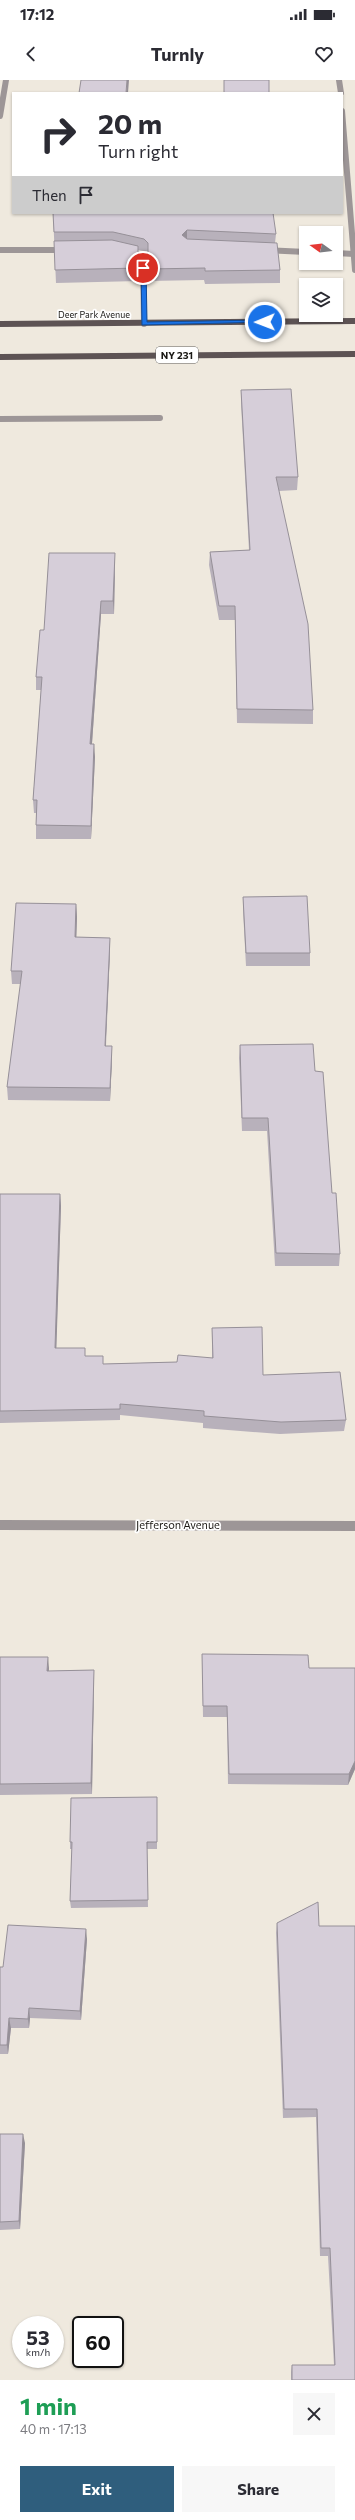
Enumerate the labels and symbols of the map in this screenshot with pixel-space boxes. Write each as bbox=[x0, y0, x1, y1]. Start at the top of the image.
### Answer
north arrow bbox=[299, 226, 343, 270]
pin bbox=[126, 251, 160, 285]
position arrow bbox=[244, 301, 286, 343]
street label: Deer Park Avenue bbox=[58, 309, 130, 320]
road number: NY 231 bbox=[156, 347, 198, 363]
street label: Jefferson Avenue bbox=[136, 1518, 220, 1532]
speed limit sign: 60 bbox=[72, 2316, 124, 2368]

